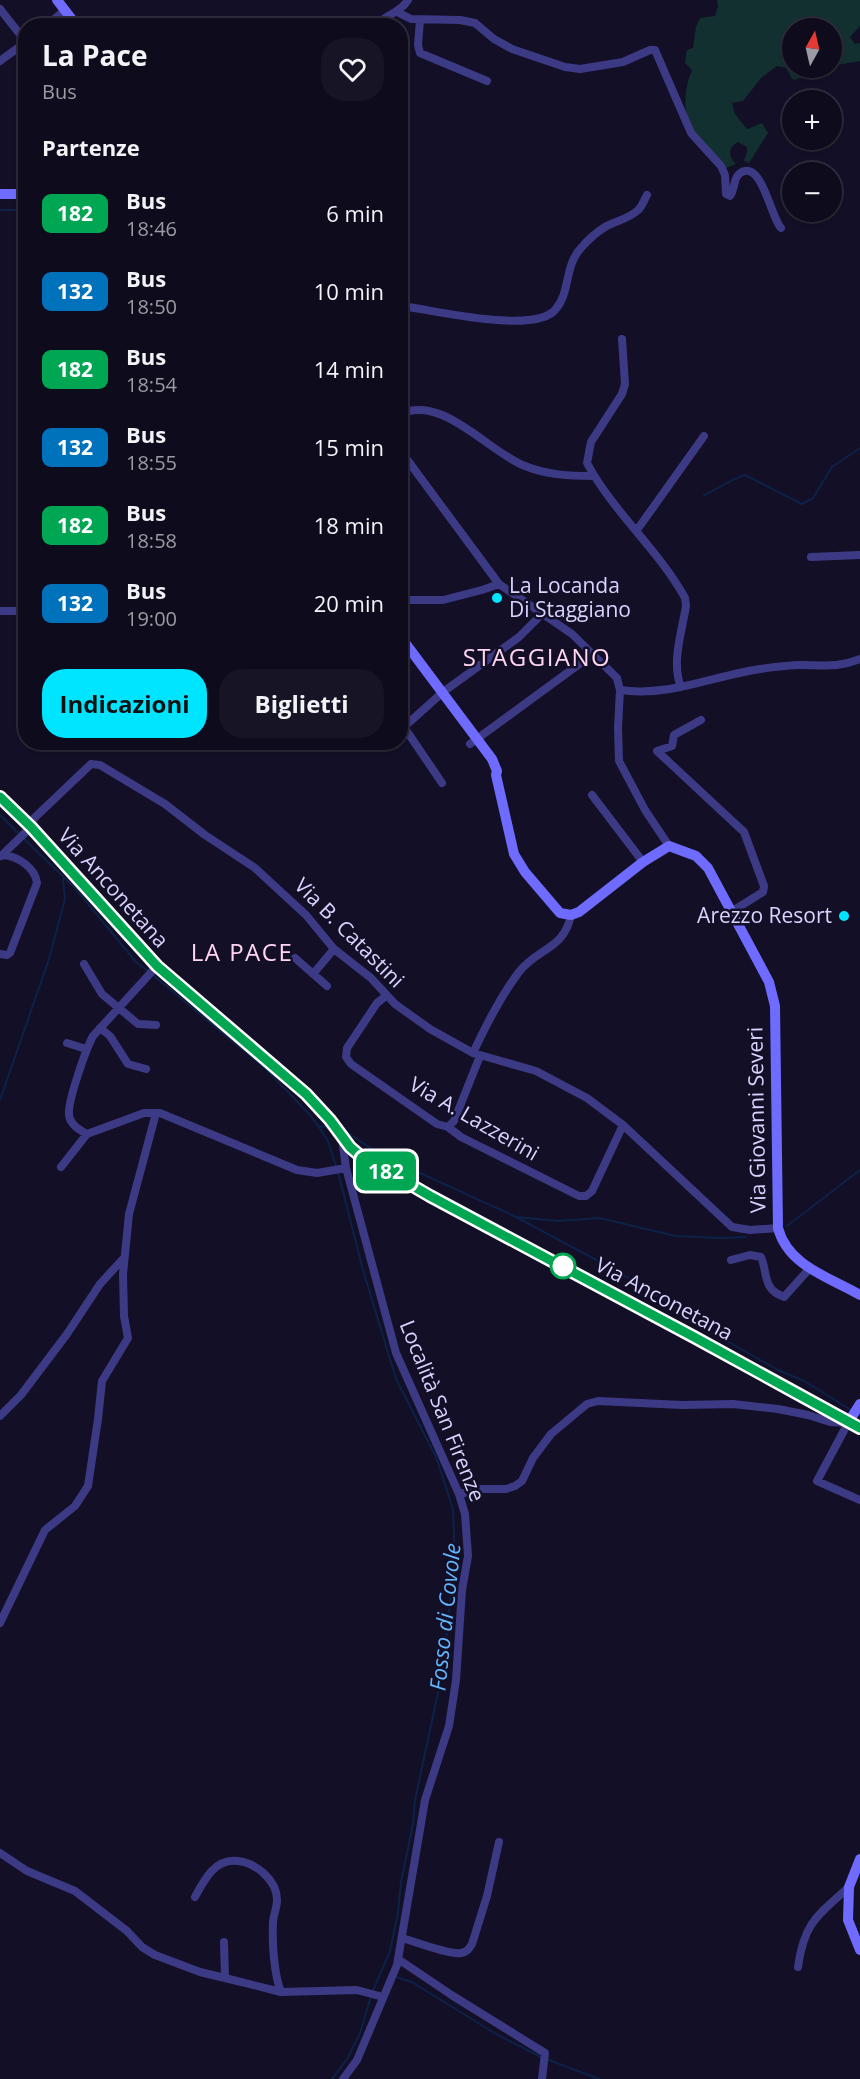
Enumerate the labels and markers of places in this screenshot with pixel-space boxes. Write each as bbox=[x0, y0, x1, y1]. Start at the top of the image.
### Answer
place label: La Locanda Di Staggiano bbox=[509, 571, 631, 623]
marker: La Locanda Di Staggiano bbox=[490, 591, 504, 605]
place label: Arezzo Resort bbox=[697, 901, 832, 929]
marker: Arezzo Resort bbox=[837, 909, 851, 923]
unlabelled marker bbox=[550, 1253, 576, 1279]

